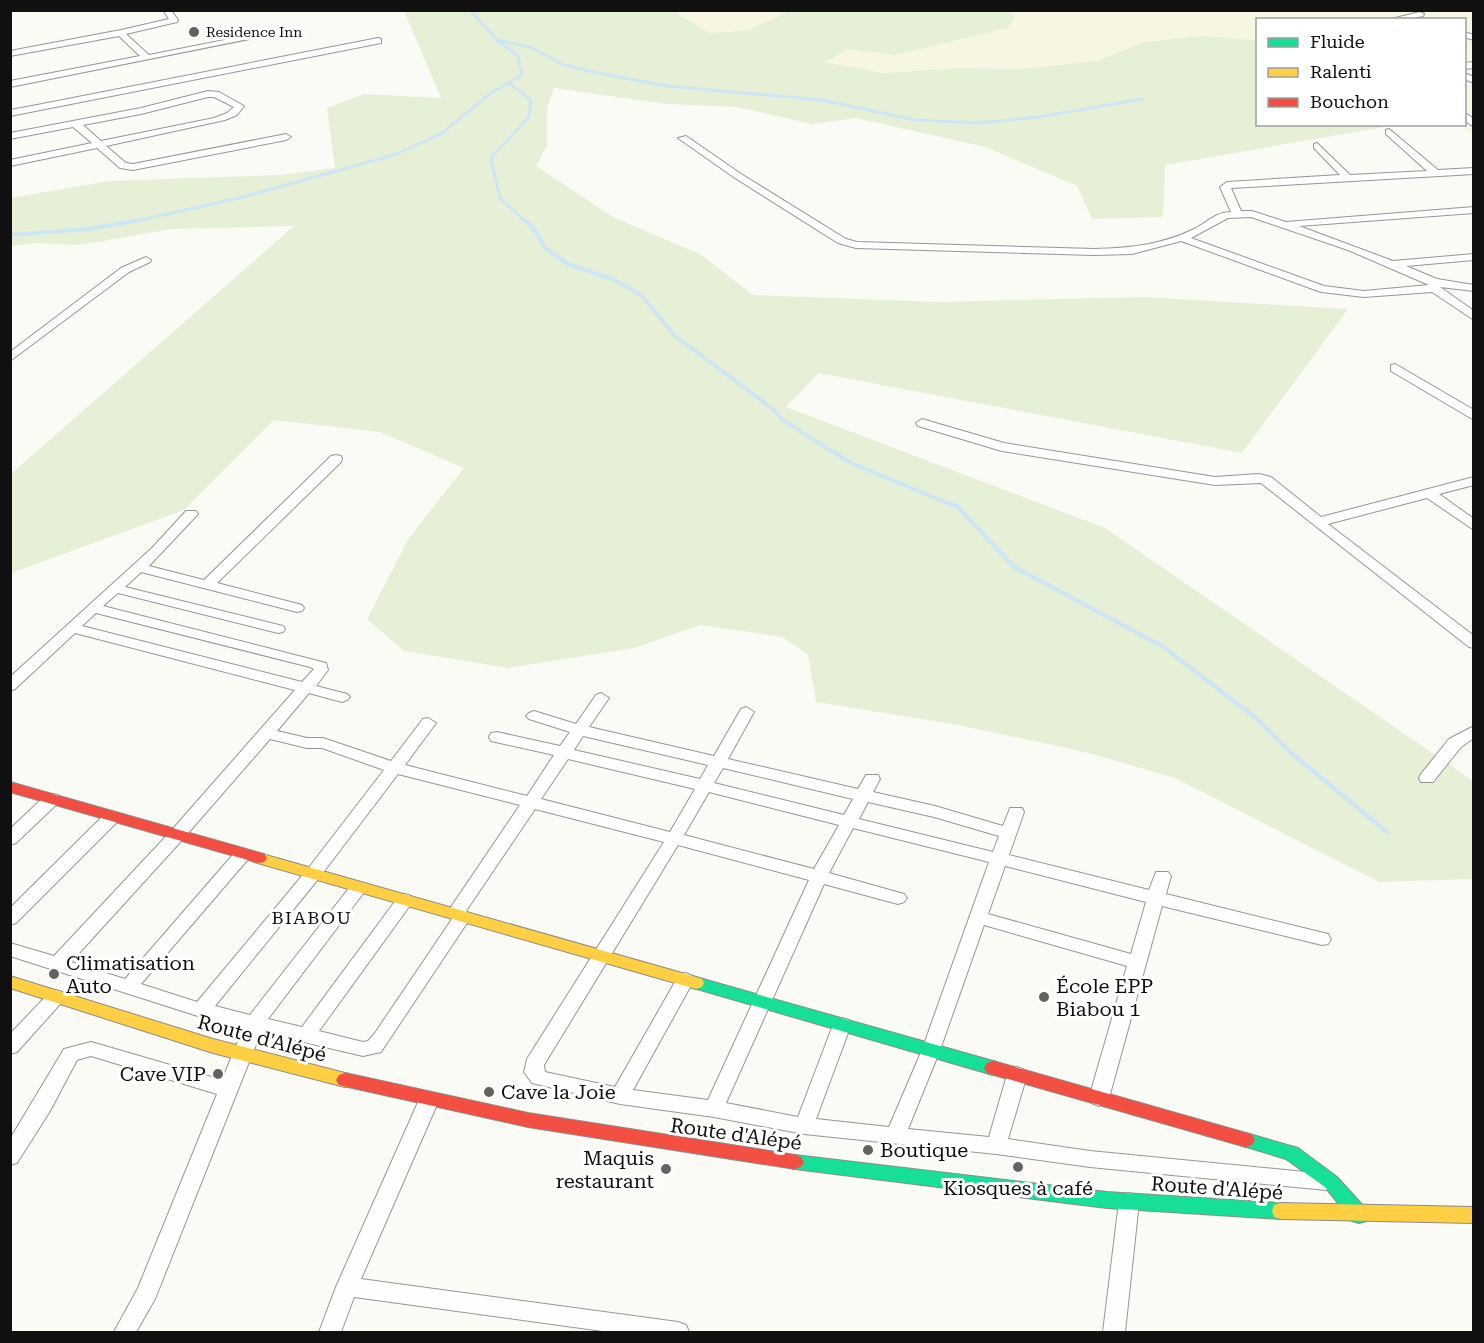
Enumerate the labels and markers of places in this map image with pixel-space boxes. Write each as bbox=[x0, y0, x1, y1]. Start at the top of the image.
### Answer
place label: Residence Inn bbox=[206, 24, 302, 40]
marker: Residence Inn bbox=[187, 25, 201, 39]
place label: Climatisation Auto bbox=[66, 951, 195, 998]
marker: Climatisation Auto bbox=[47, 967, 61, 981]
place label: École EPP Biabou 1 bbox=[1056, 974, 1153, 1021]
marker: École EPP Biabou 1 bbox=[1037, 990, 1051, 1004]
place label: Cave VIP bbox=[120, 1062, 206, 1086]
marker: Cave VIP bbox=[211, 1067, 225, 1081]
place label: Cave la Joie bbox=[501, 1080, 616, 1104]
marker: Cave la Joie bbox=[482, 1085, 496, 1099]
place label: Boutique bbox=[880, 1138, 968, 1162]
marker: Boutique bbox=[861, 1143, 875, 1157]
place label: Maquis restaurant bbox=[556, 1146, 655, 1193]
marker: Kiosques à café bbox=[1011, 1160, 1025, 1174]
marker: Maquis restaurant bbox=[659, 1162, 673, 1176]
place label: Kiosques à café bbox=[943, 1176, 1093, 1200]

